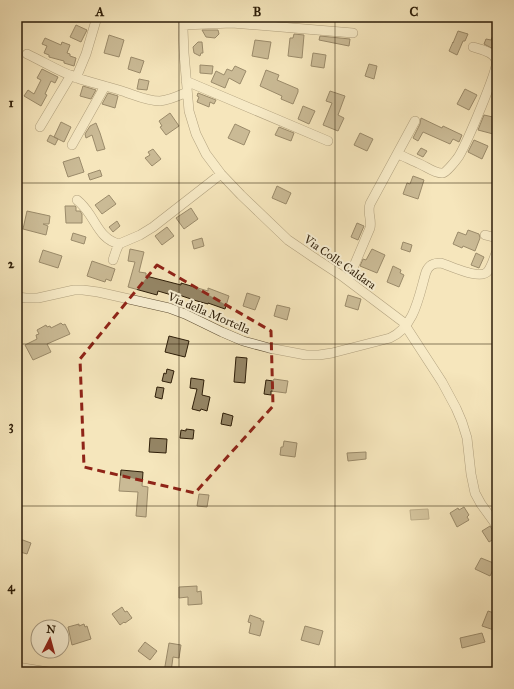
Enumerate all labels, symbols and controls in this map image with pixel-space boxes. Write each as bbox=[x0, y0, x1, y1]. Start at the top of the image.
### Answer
text: A bbox=[95, 4, 105, 20]
text: B bbox=[253, 4, 262, 20]
text: C bbox=[410, 4, 419, 20]
text: 1 bbox=[8, 95, 14, 111]
street label: Via Colle Caldara bbox=[300, 231, 379, 293]
text: 2 bbox=[8, 256, 15, 272]
street label: Via della Mortella bbox=[165, 289, 253, 337]
text: 3 bbox=[8, 418, 14, 434]
text: 4 bbox=[7, 579, 15, 595]
north arrow bbox=[30, 619, 70, 659]
text: N bbox=[46, 623, 57, 637]

